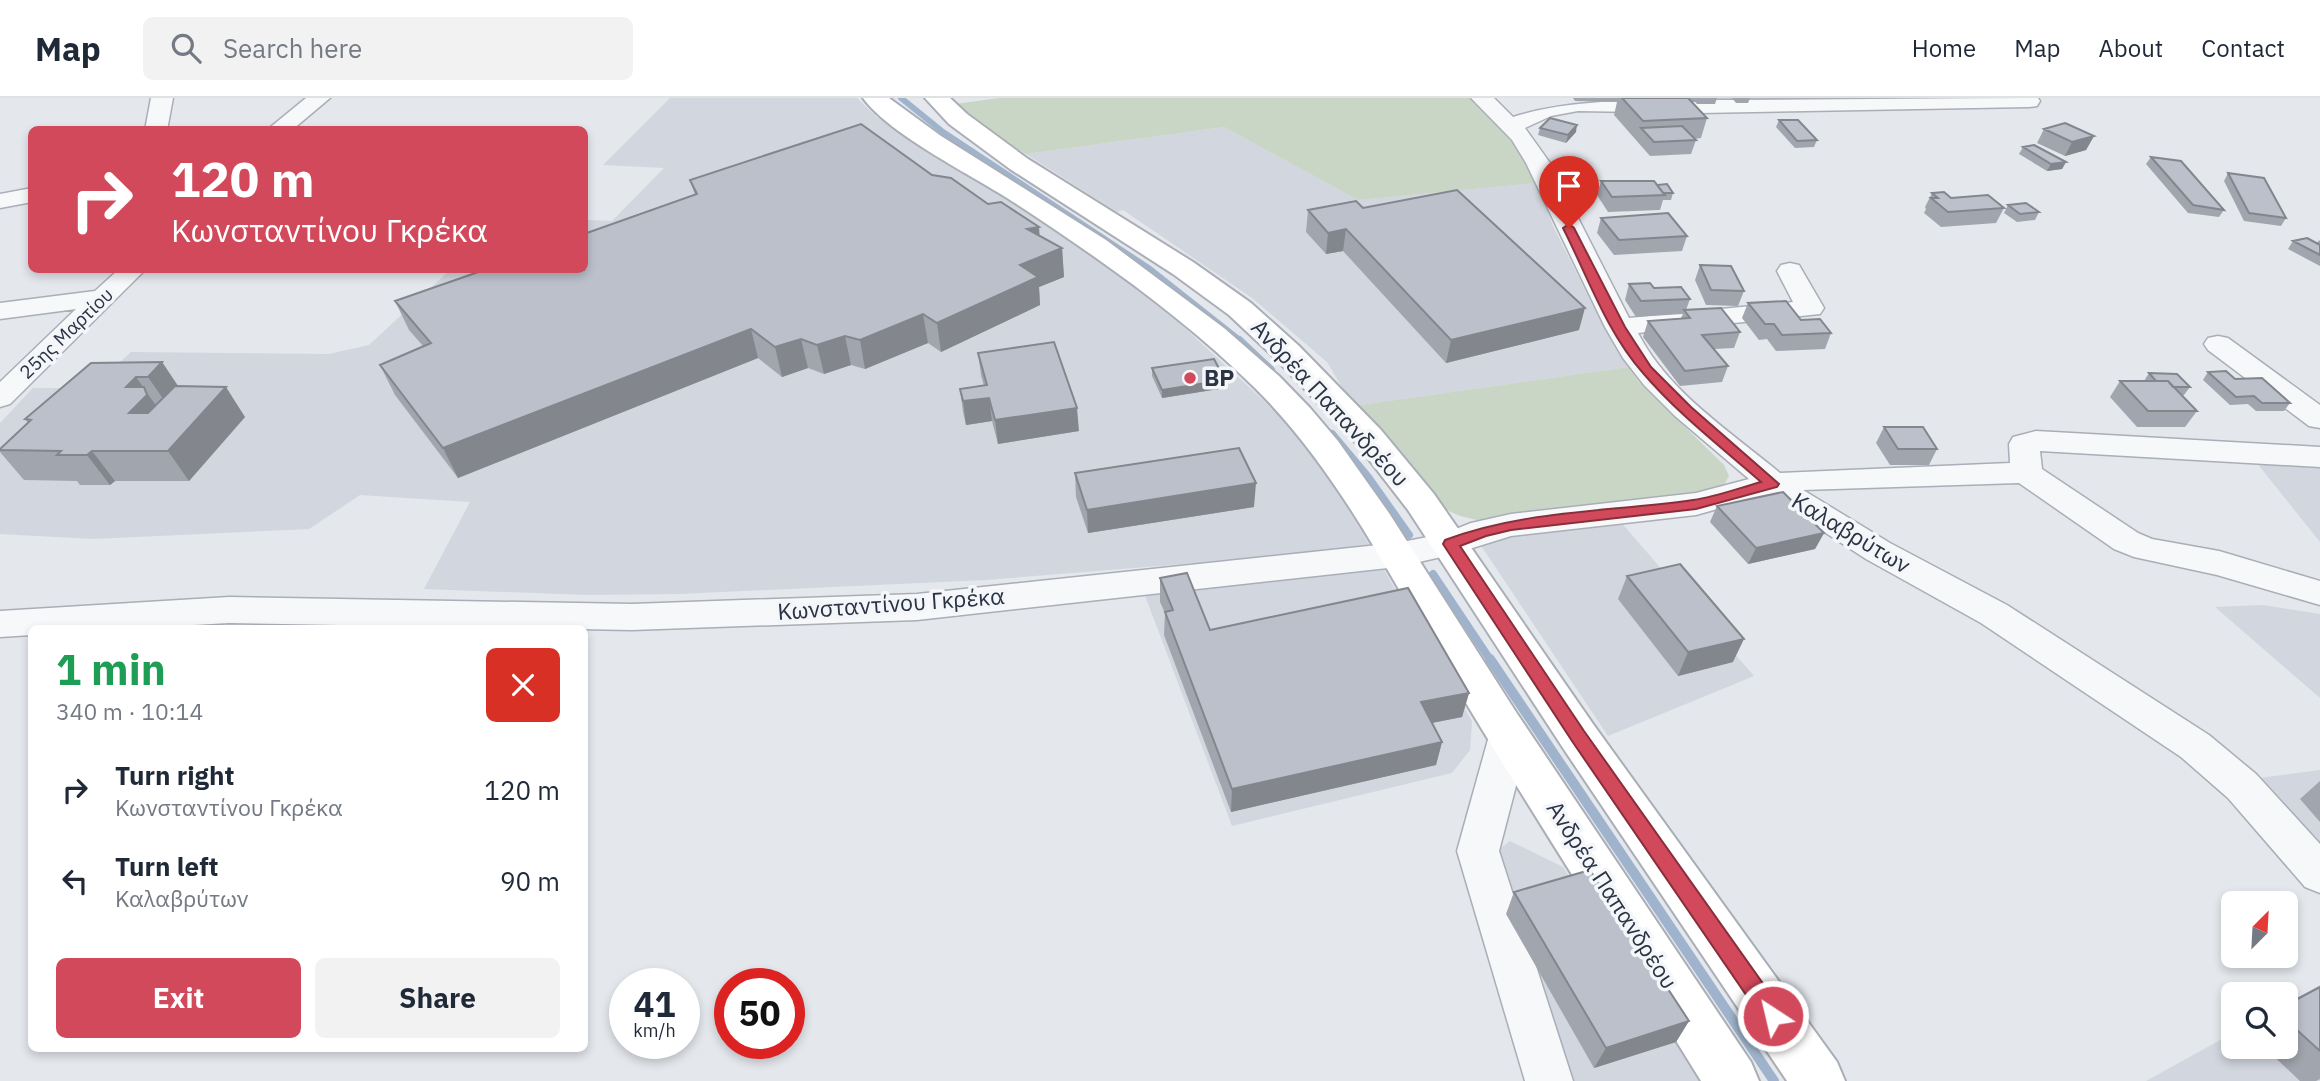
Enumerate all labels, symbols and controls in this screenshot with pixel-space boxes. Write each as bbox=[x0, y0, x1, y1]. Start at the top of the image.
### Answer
search box bbox=[143, 17, 633, 80]
text: Map bbox=[35, 27, 101, 70]
icon: search bbox=[167, 29, 205, 67]
text: Search here bbox=[223, 31, 362, 65]
text: Home bbox=[1912, 32, 1976, 64]
text: Map bbox=[2014, 32, 2060, 64]
text: About bbox=[2098, 32, 2163, 64]
text: Contact bbox=[2201, 32, 2285, 64]
text: 120 m bbox=[171, 147, 315, 210]
icon: right bbox=[56, 154, 147, 245]
pin bbox=[1539, 156, 1599, 228]
icon: arrive bbox=[1550, 167, 1588, 205]
text: Κωνσταντίνου Γκρέκα bbox=[171, 209, 488, 251]
street label: 25ης Μαρτίου bbox=[14, 282, 118, 384]
street label: Ανδρέα Παπανδρέου bbox=[1245, 312, 1416, 492]
place label: BP bbox=[1204, 362, 1234, 392]
marker: BP bbox=[1182, 370, 1198, 386]
street label: Καλαβρύτων bbox=[1787, 485, 1917, 580]
street label: Κωνσταντίνου Γκρέκα bbox=[776, 580, 1006, 626]
text: 1 min bbox=[56, 642, 166, 697]
button: close bbox=[486, 648, 560, 722]
text: 340 m · 10:14 bbox=[56, 696, 203, 726]
text: Turn right bbox=[115, 758, 234, 792]
icon: right bbox=[56, 771, 94, 809]
text: 120 m bbox=[484, 773, 560, 807]
text: Κωνσταντίνου Γκρέκα bbox=[115, 792, 343, 822]
street label: Ανδρέα Παπανδρέου bbox=[1541, 795, 1685, 994]
text: Turn left bbox=[115, 849, 218, 883]
icon: left bbox=[56, 862, 94, 900]
text: 90 m bbox=[500, 864, 560, 898]
text: Καλαβρύτων bbox=[115, 883, 249, 913]
north arrow bbox=[2221, 891, 2298, 968]
map controls bbox=[2221, 891, 2298, 1059]
button: Exit bbox=[56, 958, 301, 1038]
button: Share bbox=[315, 958, 560, 1038]
speed limit sign: 50 bbox=[714, 968, 805, 1059]
position arrow bbox=[1736, 979, 1810, 1053]
text: 41 bbox=[633, 981, 676, 1027]
button: search bbox=[2221, 982, 2298, 1059]
text: km/h bbox=[633, 1019, 676, 1042]

